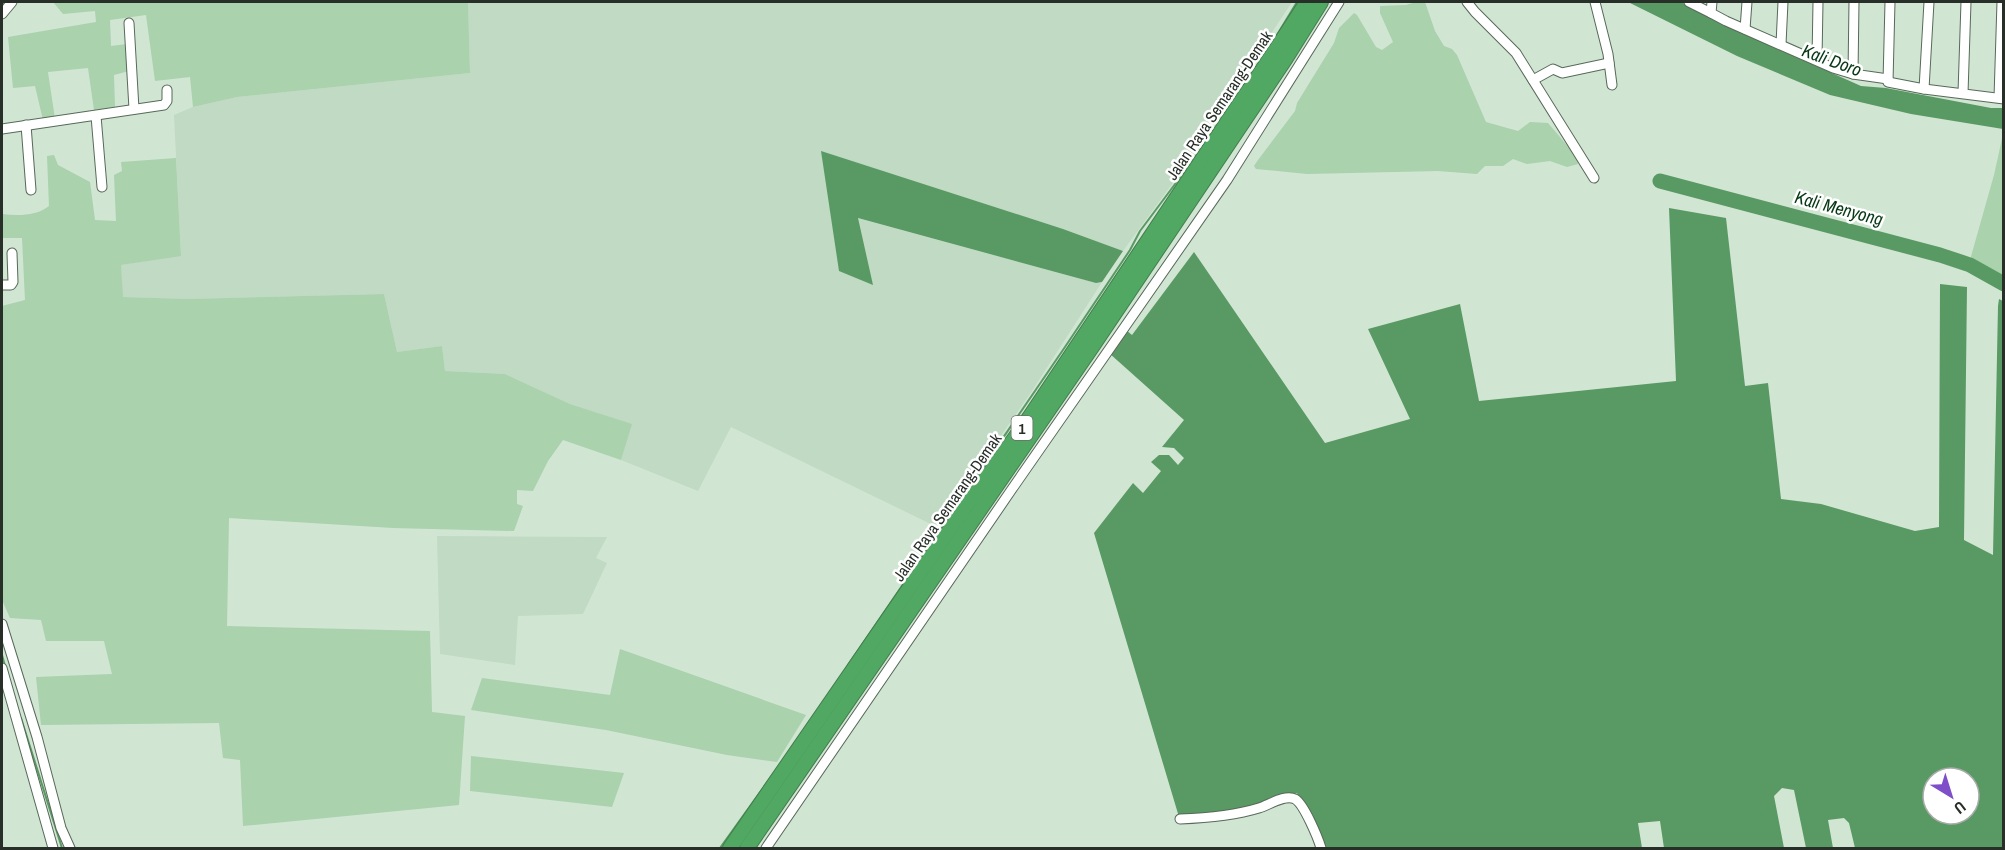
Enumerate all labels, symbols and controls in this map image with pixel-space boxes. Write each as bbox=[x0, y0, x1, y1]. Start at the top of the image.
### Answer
street label: Jalan Raya Semarang-Demak bbox=[1161, 26, 1277, 184]
water label: Kali Doro bbox=[1799, 38, 1865, 82]
water label: Kali Menyong bbox=[1792, 184, 1886, 232]
road number: 1 bbox=[1012, 416, 1032, 440]
street label: Jalan Raya Semarang-Demak bbox=[888, 428, 1007, 585]
north arrow bbox=[1921, 766, 1981, 826]
text: U bbox=[1950, 796, 1971, 819]

